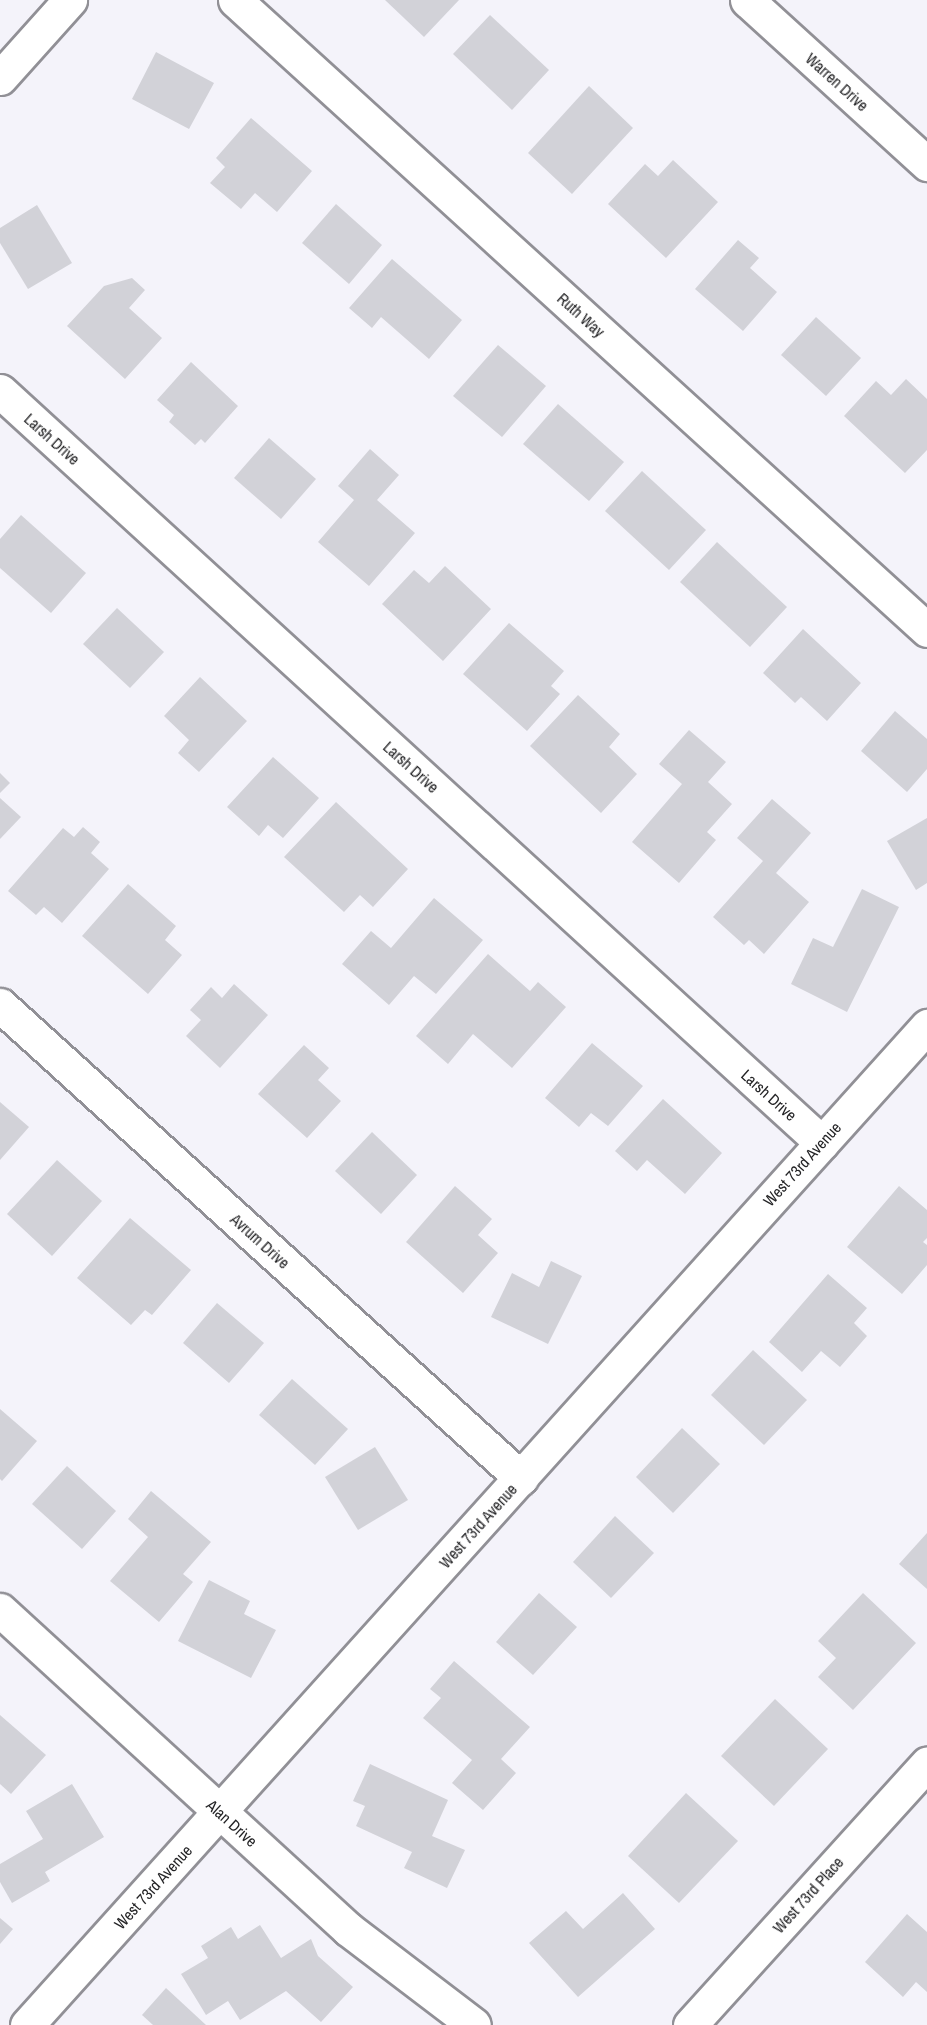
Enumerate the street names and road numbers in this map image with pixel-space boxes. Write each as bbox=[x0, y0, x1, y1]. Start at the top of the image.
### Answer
street label: Warren Drive bbox=[802, 49, 872, 115]
street label: Ruth Way bbox=[553, 289, 609, 341]
street label: Larsh Drive bbox=[20, 409, 84, 469]
street label: Larsh Drive bbox=[379, 737, 443, 797]
street label: Larsh Drive bbox=[737, 1065, 801, 1125]
street label: West 73rd Avenue bbox=[759, 1118, 845, 1210]
street label: Avrum Drive bbox=[227, 1210, 293, 1272]
street label: West 73rd Avenue bbox=[435, 1480, 521, 1572]
street label: Alan Drive bbox=[203, 1795, 261, 1851]
street label: West 73rd Avenue bbox=[110, 1841, 196, 1933]
street label: West 73rd Place bbox=[769, 1853, 847, 1937]

